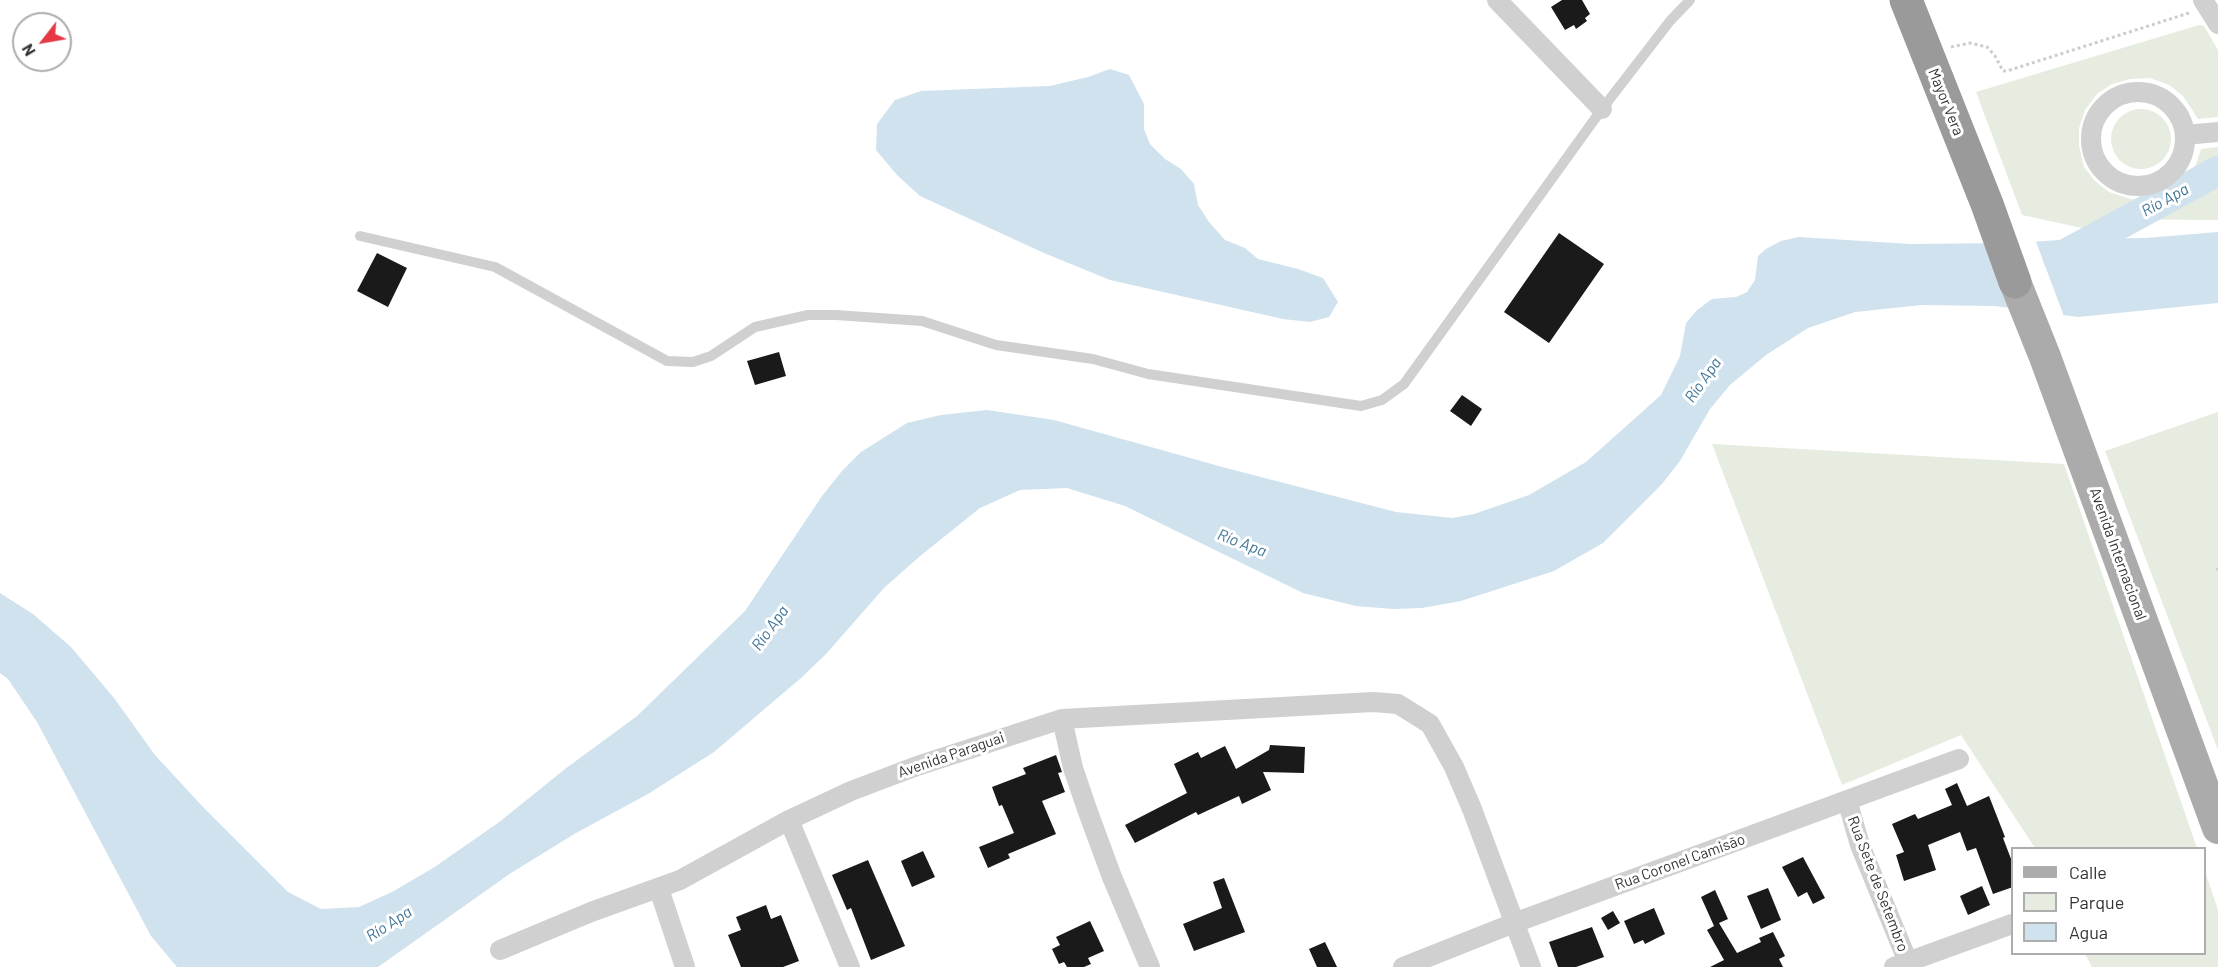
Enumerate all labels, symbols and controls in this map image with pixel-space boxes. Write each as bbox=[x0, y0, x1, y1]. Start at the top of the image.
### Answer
north arrow bbox=[12, 12, 72, 72]
text: N bbox=[17, 41, 39, 60]
street label: Mayor Vera bbox=[1924, 66, 1968, 138]
water label: Río Apa bbox=[2138, 179, 2192, 221]
water label: Río Apa bbox=[1681, 354, 1725, 406]
street label: Avenida Internacional bbox=[2086, 485, 2150, 623]
water label: Río Apa bbox=[1215, 525, 1269, 561]
water label: Río Apa bbox=[747, 602, 793, 654]
street label: Avenida Paraguai bbox=[895, 728, 1007, 782]
street label: Rua Sete de Setembro bbox=[1844, 814, 1912, 954]
street label: Rua Coronel Camisão bbox=[1613, 830, 1747, 894]
legend bbox=[2011, 847, 2206, 955]
text: Calle bbox=[2069, 861, 2107, 883]
text: Parque bbox=[2069, 891, 2124, 913]
water label: Río Apa bbox=[362, 902, 416, 946]
text: Agua bbox=[2069, 921, 2108, 943]

